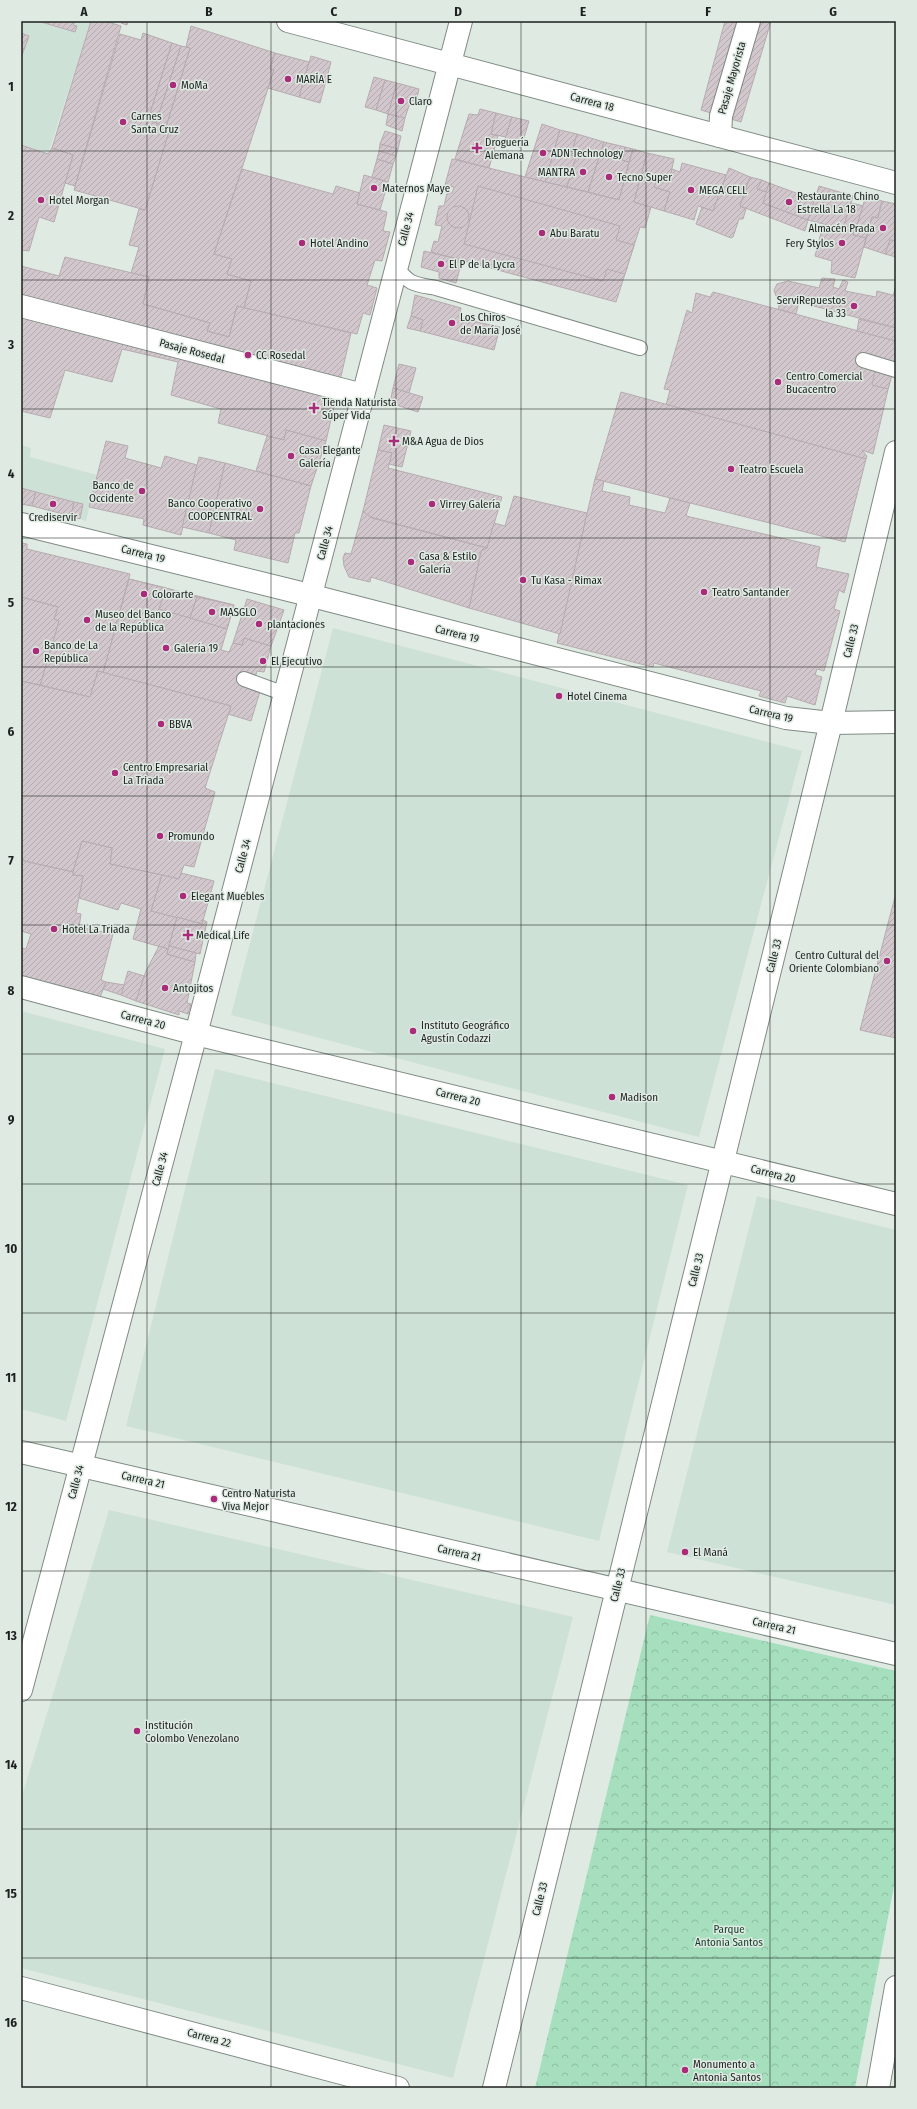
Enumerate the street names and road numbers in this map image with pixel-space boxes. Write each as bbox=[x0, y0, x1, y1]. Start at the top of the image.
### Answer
street label: Pasaje Mayorista bbox=[715, 40, 749, 116]
street label: Carrera 18 bbox=[569, 90, 616, 114]
street label: Calle 34 bbox=[395, 210, 417, 247]
street label: Pasaje Rosedal bbox=[158, 336, 226, 366]
street label: Calle 34 bbox=[314, 524, 336, 561]
street label: Carrera 19 bbox=[120, 542, 166, 566]
street label: Carrera 19 bbox=[434, 622, 480, 646]
street label: Calle 33 bbox=[841, 623, 861, 659]
street label: Carrera 19 bbox=[748, 703, 794, 725]
street label: Calle 34 bbox=[232, 837, 254, 874]
street label: Calle 33 bbox=[764, 938, 784, 974]
street label: Carrera 20 bbox=[119, 1008, 167, 1032]
street label: Carrera 20 bbox=[434, 1085, 482, 1109]
street label: Calle 34 bbox=[149, 1150, 171, 1187]
street label: Carrera 20 bbox=[749, 1162, 797, 1186]
street label: Calle 33 bbox=[686, 1252, 706, 1288]
street label: Calle 34 bbox=[65, 1463, 87, 1500]
street label: Carrera 21 bbox=[120, 1469, 166, 1491]
street label: Carrera 21 bbox=[436, 1542, 482, 1564]
street label: Calle 33 bbox=[608, 1567, 628, 1603]
street label: Carrera 21 bbox=[751, 1615, 797, 1637]
street label: Calle 33 bbox=[530, 1881, 550, 1917]
street label: Carrera 22 bbox=[186, 2026, 232, 2050]

